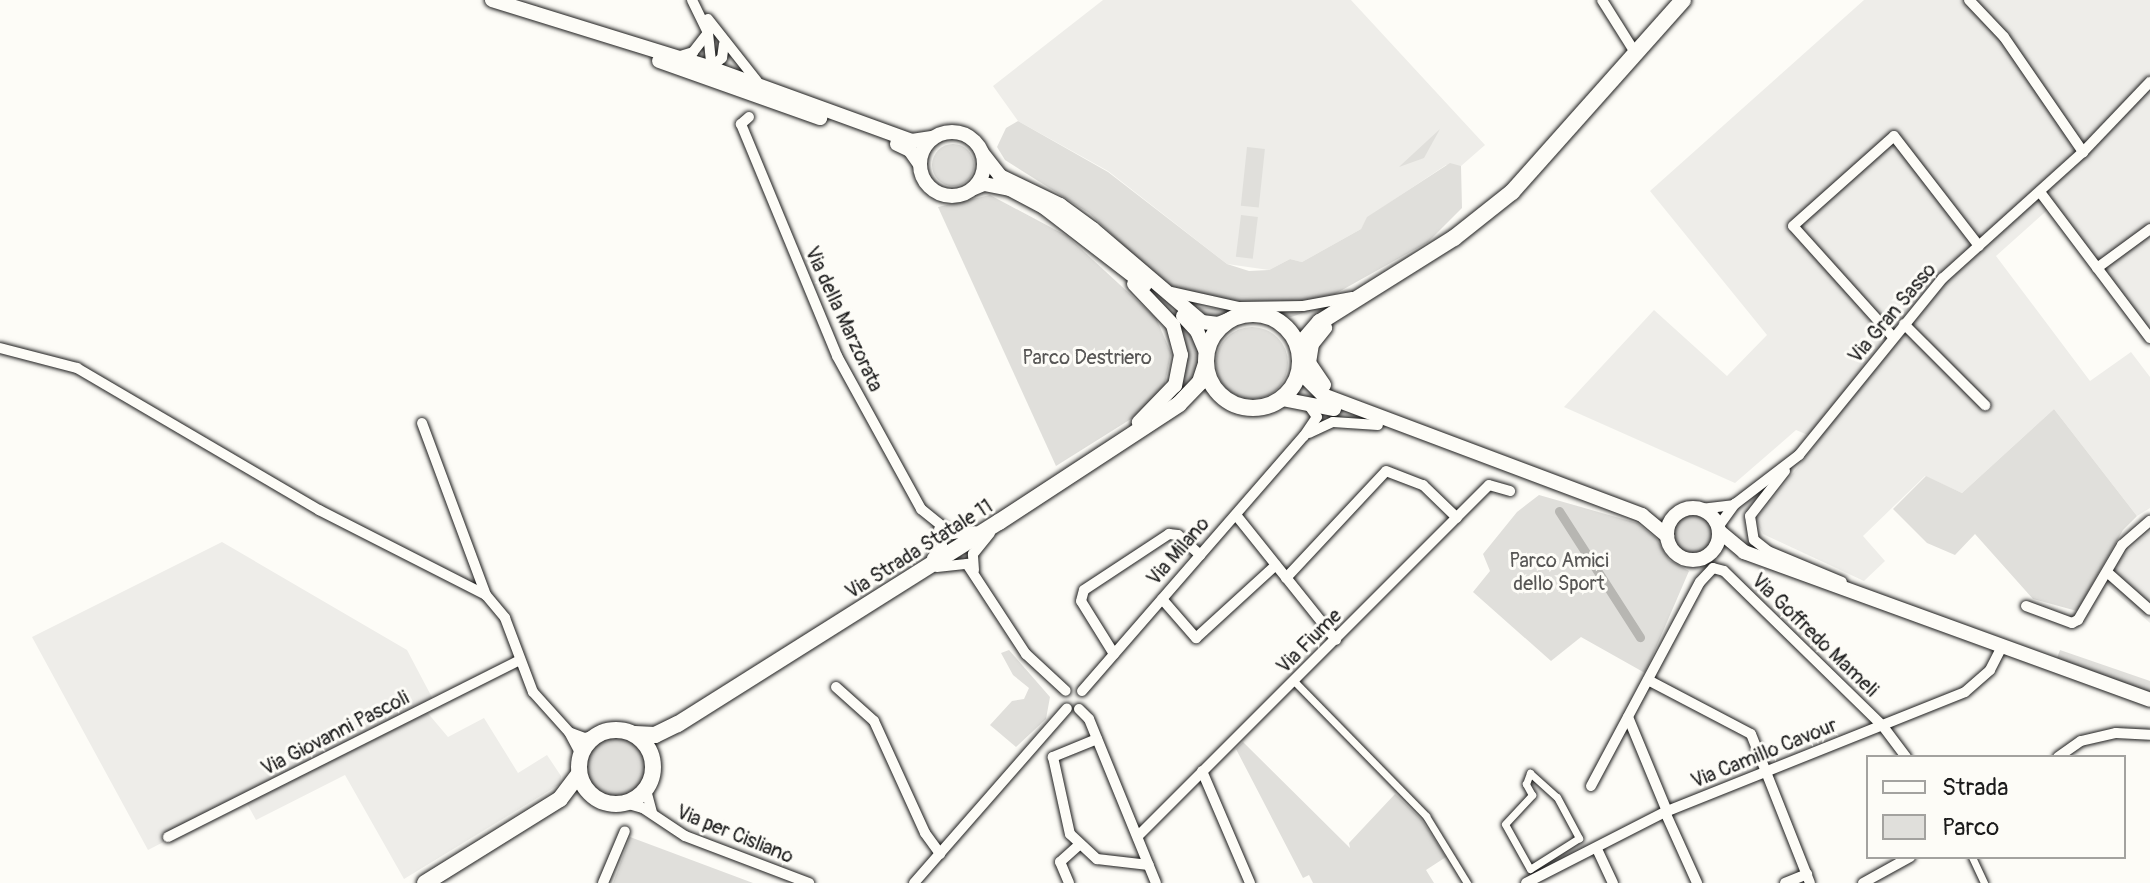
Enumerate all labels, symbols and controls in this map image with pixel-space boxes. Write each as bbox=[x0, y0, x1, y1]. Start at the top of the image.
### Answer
street label: Via della Marzorata bbox=[800, 243, 888, 395]
street label: Via Gran Sasso bbox=[1843, 258, 1941, 368]
park label: Parco Destriero bbox=[1022, 345, 1152, 369]
street label: Via Strada Statale 11 bbox=[841, 494, 997, 604]
street label: Via Milano bbox=[1142, 512, 1214, 590]
park label: Parco Amici dello Sport bbox=[1509, 548, 1609, 595]
street label: Via Goffredo Mameli bbox=[1747, 568, 1883, 702]
street label: Via Fiume bbox=[1272, 604, 1346, 678]
street label: Via Giovanni Pascoli bbox=[257, 685, 413, 781]
street label: Via Camillo Cavour bbox=[1687, 713, 1841, 793]
legend bbox=[1866, 755, 2126, 859]
text: Strada bbox=[1942, 773, 2008, 802]
street label: Via per Cisliano bbox=[673, 800, 797, 868]
text: Parco bbox=[1942, 813, 1999, 842]

